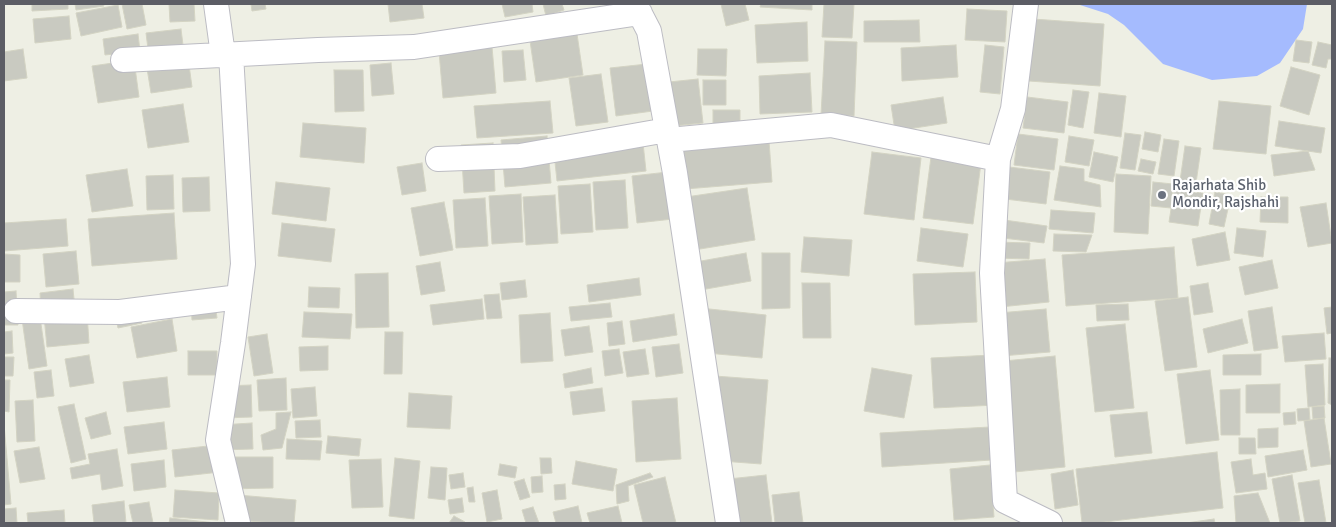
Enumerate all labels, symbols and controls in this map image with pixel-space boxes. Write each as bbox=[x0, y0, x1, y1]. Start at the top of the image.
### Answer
place label: Rajarhata Shib Mondir, Rajshahi bbox=[1172, 177, 1279, 212]
marker: Rajarhata Shib Mondir, Rajshahi bbox=[1156, 189, 1168, 201]

